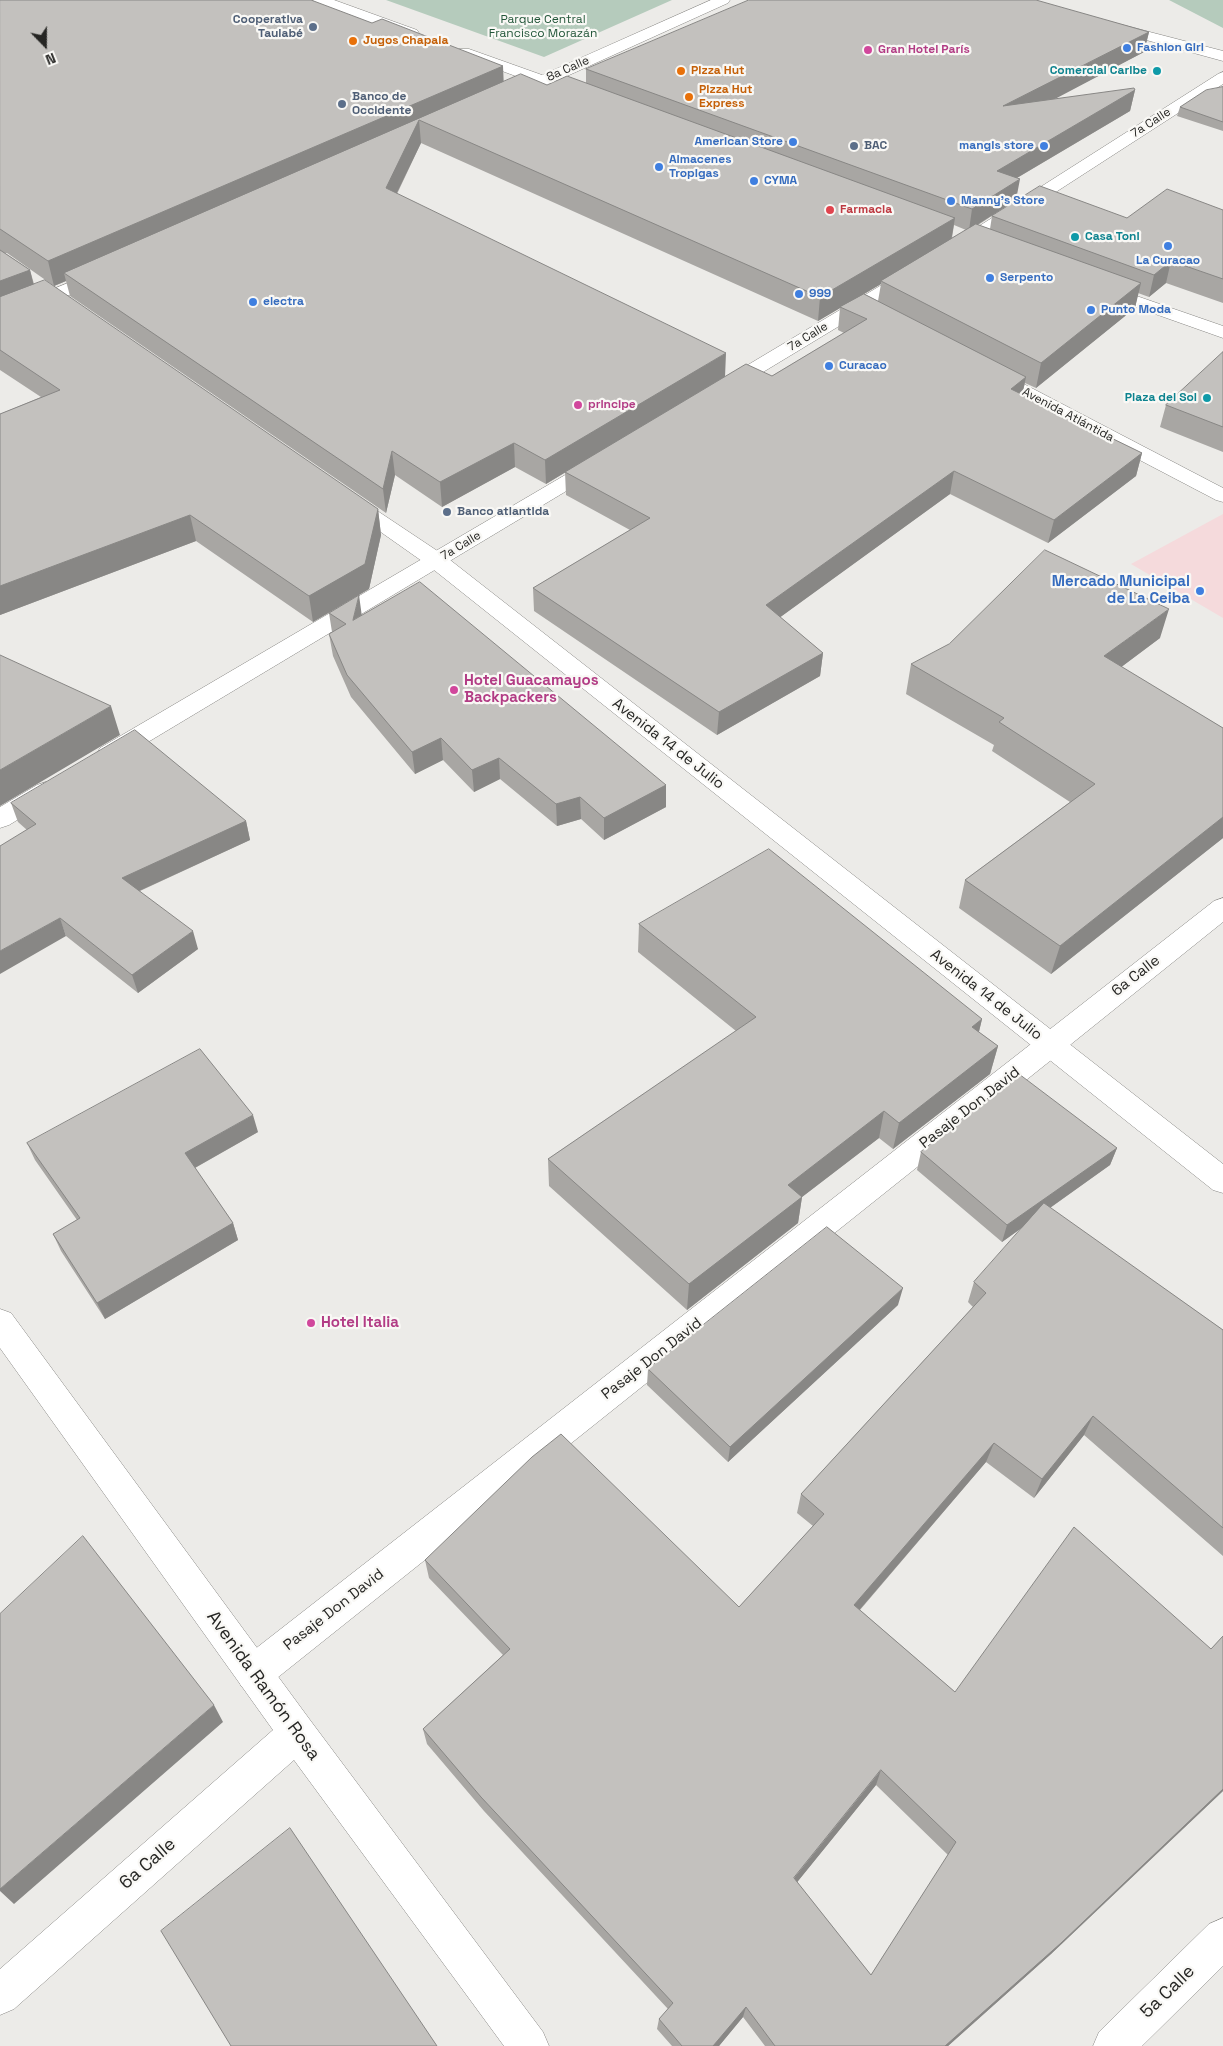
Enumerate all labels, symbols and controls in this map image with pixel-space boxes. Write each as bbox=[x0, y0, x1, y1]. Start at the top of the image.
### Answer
place label: Cooperativa Taulabé bbox=[233, 13, 303, 41]
park label: Parque Central Francisco Morazán bbox=[489, 13, 597, 41]
north arrow bbox=[20, 20, 70, 70]
marker: Cooperativa Taulabé bbox=[307, 21, 319, 33]
place label: Jugos Chapala bbox=[363, 34, 448, 48]
marker: Jugos Chapala bbox=[347, 35, 359, 47]
place label: Fashion Girl bbox=[1137, 41, 1204, 55]
marker: Fashion Girl bbox=[1121, 42, 1133, 54]
place label: Gran Hotel París bbox=[878, 43, 970, 57]
marker: Gran Hotel París bbox=[862, 44, 874, 56]
text: N bbox=[43, 49, 58, 69]
street label: 8a Calle bbox=[544, 53, 592, 85]
place label: Pizza Hut bbox=[691, 64, 745, 78]
place label: Comercial Caribe bbox=[1050, 64, 1147, 78]
marker: Pizza Hut bbox=[675, 65, 687, 77]
marker: Comercial Caribe bbox=[1151, 65, 1163, 77]
place label: Pizza Hut Express bbox=[699, 83, 753, 111]
place label: Banco de Occidente bbox=[352, 90, 411, 118]
marker: Pizza Hut Express bbox=[683, 91, 695, 103]
marker: Banco de Occidente bbox=[336, 98, 348, 110]
street label: 7a Calle bbox=[1128, 105, 1174, 141]
place label: American Store bbox=[695, 135, 783, 149]
marker: American Store bbox=[787, 136, 799, 148]
place label: BAC bbox=[864, 139, 887, 153]
place label: mangis store bbox=[959, 139, 1034, 153]
marker: BAC bbox=[848, 140, 860, 152]
marker: mangis store bbox=[1038, 140, 1050, 152]
place label: Almacenes Tropigas bbox=[669, 153, 731, 181]
marker: Almacenes Tropigas bbox=[653, 161, 665, 173]
place label: CYMA bbox=[764, 174, 797, 188]
marker: CYMA bbox=[748, 175, 760, 187]
place label: Manny's Store bbox=[961, 194, 1045, 208]
marker: Manny's Store bbox=[945, 195, 957, 207]
place label: Farmacia bbox=[840, 203, 892, 217]
marker: Farmacia bbox=[824, 204, 836, 216]
place label: Casa Toni bbox=[1085, 230, 1140, 244]
marker: Casa Toni bbox=[1069, 231, 1081, 243]
marker: La Curacao bbox=[1162, 240, 1174, 252]
place label: La Curacao bbox=[1136, 254, 1200, 268]
place label: Serpento bbox=[1000, 271, 1053, 285]
marker: Serpento bbox=[984, 272, 996, 284]
place label: 999 bbox=[809, 287, 831, 301]
marker: 999 bbox=[793, 288, 805, 300]
place label: electra bbox=[263, 295, 304, 309]
marker: electra bbox=[247, 296, 259, 308]
place label: Punto Moda bbox=[1101, 303, 1171, 317]
marker: Punto Moda bbox=[1085, 304, 1097, 316]
street label: 7a Calle bbox=[785, 319, 831, 355]
place label: Curacao bbox=[839, 359, 887, 373]
marker: Curacao bbox=[823, 360, 835, 372]
street label: Avenida Atlántida bbox=[1020, 385, 1116, 445]
place label: Plaza del Sol bbox=[1125, 391, 1197, 405]
marker: Plaza del Sol bbox=[1201, 392, 1213, 404]
place label: principe bbox=[588, 398, 636, 412]
marker: principe bbox=[572, 399, 584, 411]
place label: Banco atlantida bbox=[457, 505, 549, 519]
marker: Banco atlantida bbox=[441, 506, 453, 518]
street label: 7a Calle bbox=[438, 528, 484, 564]
place label: Mercado Municipal de La Ceiba bbox=[1052, 573, 1190, 608]
marker: Mercado Municipal de La Ceiba bbox=[1194, 585, 1206, 597]
place label: Hotel Guacamayos Backpackers bbox=[464, 672, 599, 707]
marker: Hotel Guacamayos Backpackers bbox=[448, 684, 460, 696]
street label: Avenida 14 de Julio bbox=[608, 695, 728, 793]
street label: Avenida 14 de Julio bbox=[926, 946, 1046, 1044]
street label: 6a Calle bbox=[1108, 952, 1164, 1000]
street label: Pasaje Don David bbox=[916, 1063, 1024, 1153]
place label: Hotel Italia bbox=[321, 1314, 399, 1332]
street label: Pasaje Don David bbox=[598, 1314, 706, 1404]
marker: Hotel Italia bbox=[305, 1317, 317, 1329]
street label: Pasaje Don David bbox=[280, 1565, 388, 1655]
street label: Avenida Ramón Rosa bbox=[202, 1607, 324, 1765]
street label: 6a Calle bbox=[115, 1834, 181, 1894]
street label: 5a Calle bbox=[1136, 1961, 1200, 2023]

